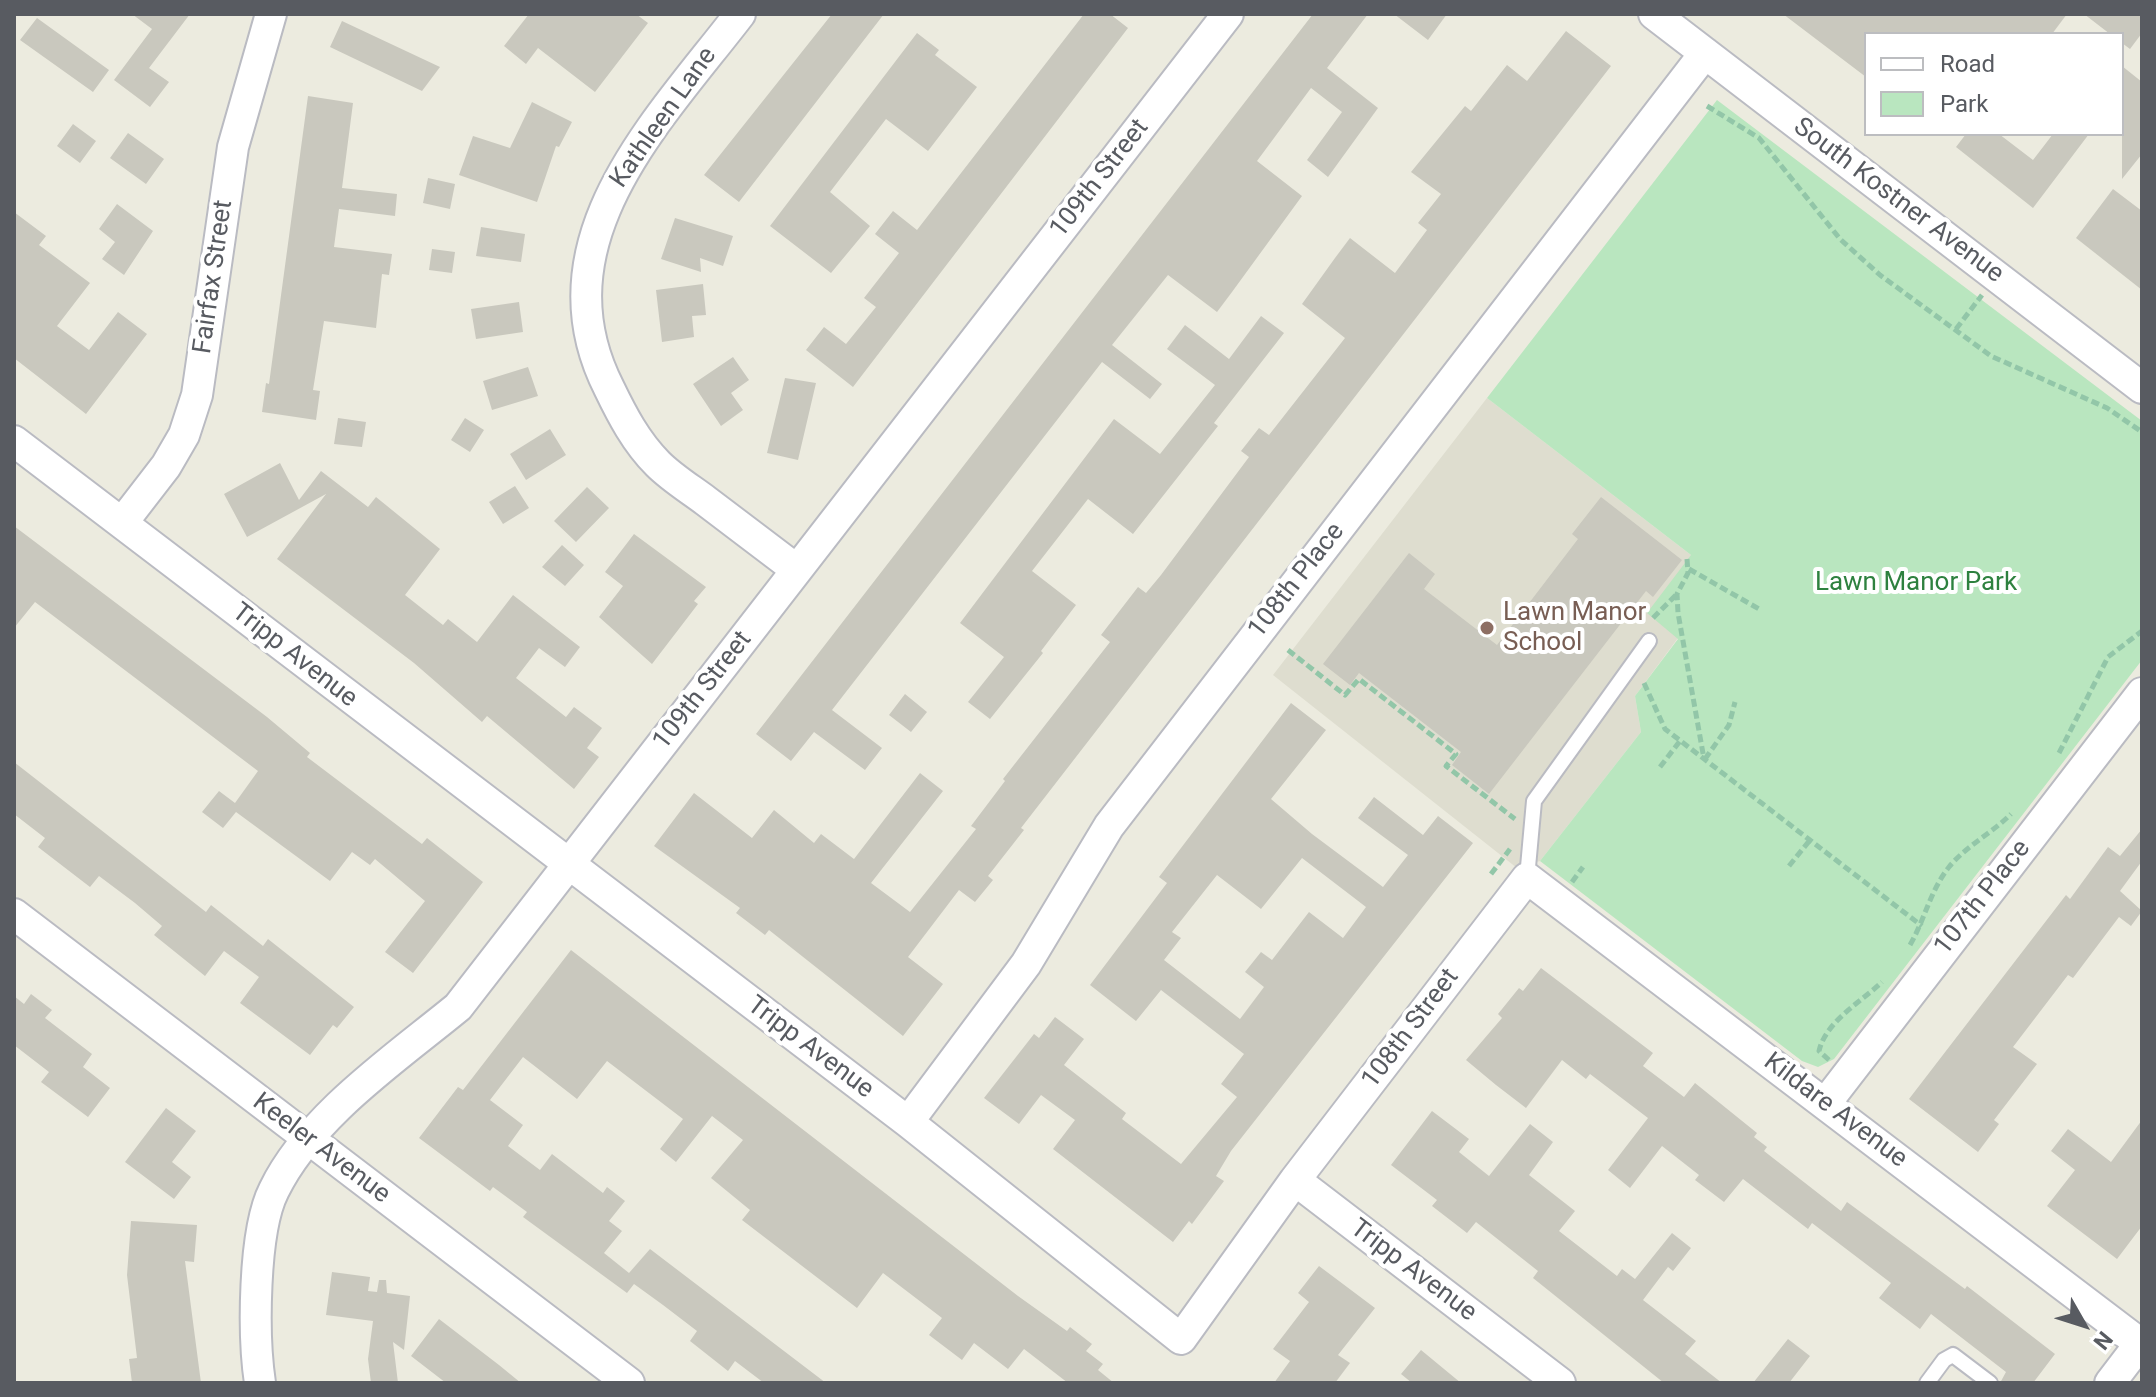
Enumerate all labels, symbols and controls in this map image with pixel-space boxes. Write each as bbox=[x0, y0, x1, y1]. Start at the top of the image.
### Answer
legend bbox=[1864, 32, 2124, 136]
street label: Kathleen Lane bbox=[604, 42, 724, 194]
text: Road bbox=[1940, 50, 1995, 78]
text: Park bbox=[1940, 90, 1988, 118]
street label: South Kostner Avenue bbox=[1787, 112, 2009, 290]
street label: 109th Street bbox=[1044, 114, 1156, 244]
street label: Fairfax Street bbox=[188, 198, 240, 356]
street label: 108th Place bbox=[1242, 517, 1352, 645]
park label: Lawn Manor Park bbox=[1815, 567, 2017, 599]
street label: Tripp Avenue bbox=[225, 597, 363, 715]
place label: Lawn Manor School bbox=[1503, 597, 1646, 658]
marker: Lawn Manor School bbox=[1478, 619, 1496, 637]
street label: 109th Street bbox=[647, 626, 759, 756]
street label: 107th Place bbox=[1928, 834, 2038, 962]
street label: 108th Street bbox=[1356, 963, 1466, 1095]
street label: Tripp Avenue bbox=[741, 990, 879, 1106]
street label: Kildare Avenue bbox=[1757, 1047, 1913, 1175]
street label: Keeler Avenue bbox=[246, 1087, 396, 1211]
street label: Tripp Avenue bbox=[1344, 1213, 1482, 1329]
north arrow bbox=[2044, 1285, 2124, 1365]
text: N bbox=[2088, 1327, 2118, 1354]

